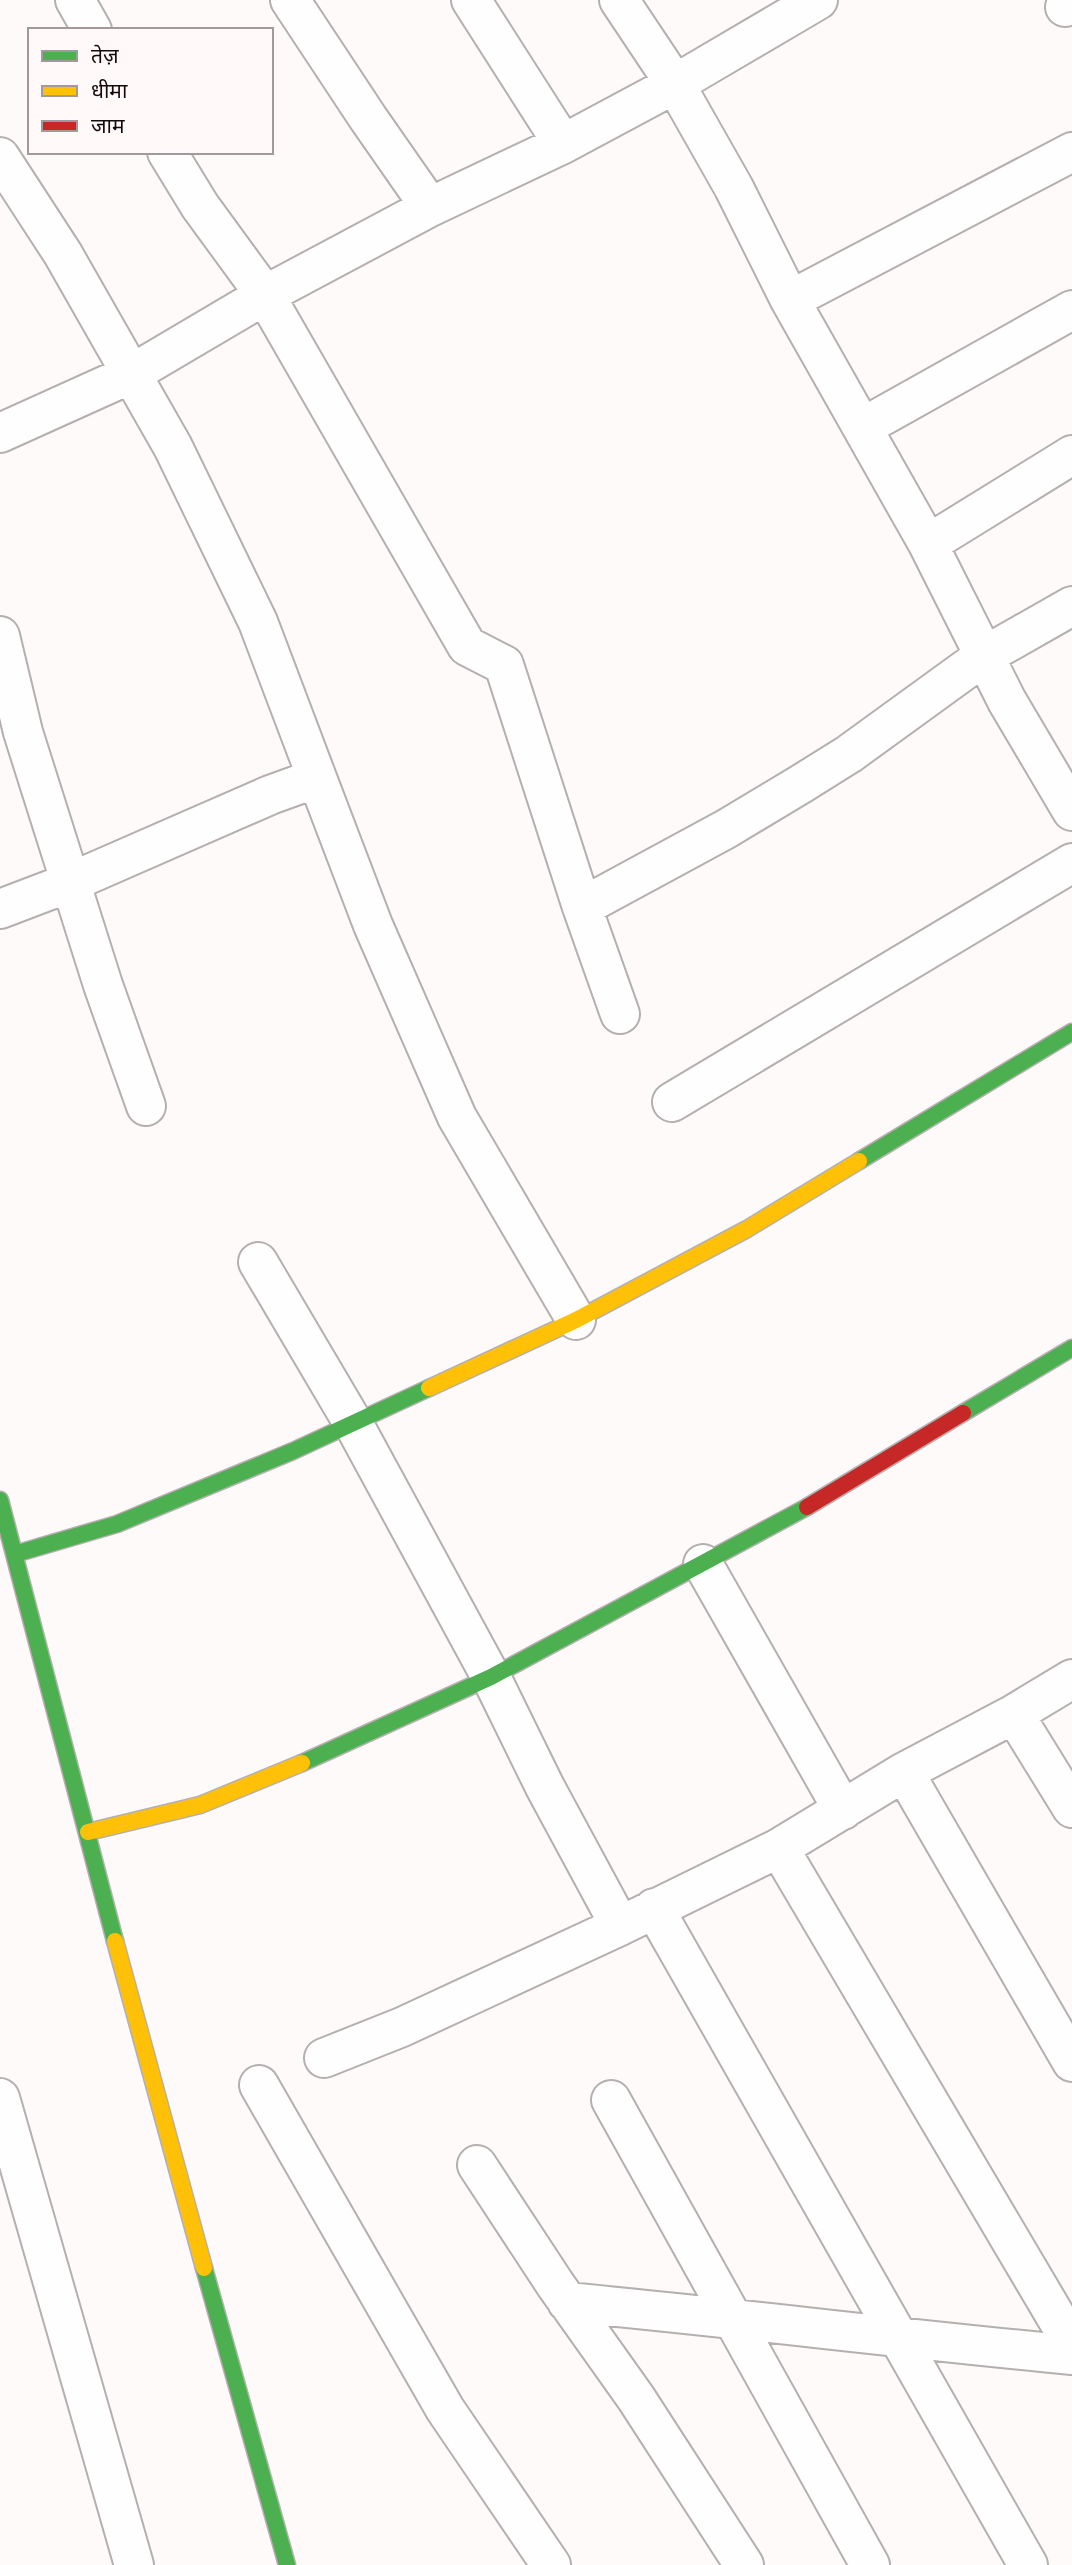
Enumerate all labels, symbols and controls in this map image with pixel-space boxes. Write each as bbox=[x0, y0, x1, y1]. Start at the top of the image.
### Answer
legend bbox=[28, 28, 273, 154]
text: तेज़ bbox=[91, 42, 119, 67]
text: धीमा bbox=[91, 77, 128, 102]
text: जाम bbox=[91, 112, 125, 137]

